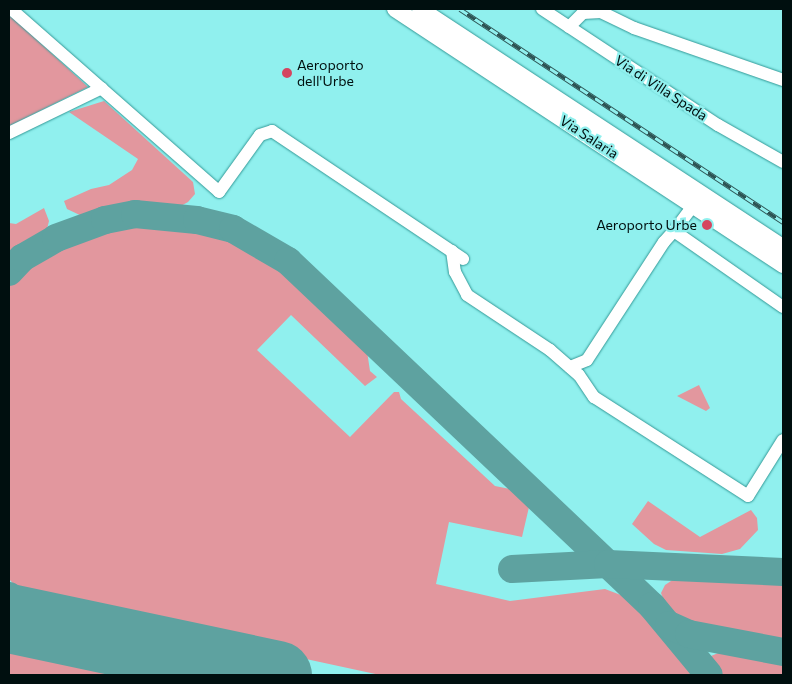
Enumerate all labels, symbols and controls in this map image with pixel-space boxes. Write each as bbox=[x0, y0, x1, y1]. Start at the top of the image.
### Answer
street label: Via di Villa Spada bbox=[612, 52, 710, 124]
place label: Aeroporto dell'Urbe bbox=[297, 57, 364, 90]
marker: Aeroporto dell'Urbe bbox=[281, 67, 293, 79]
street label: Via Salaria bbox=[557, 112, 621, 162]
place label: Aeroporto Urbe bbox=[596, 217, 697, 233]
marker: Aeroporto Urbe bbox=[701, 219, 713, 231]

